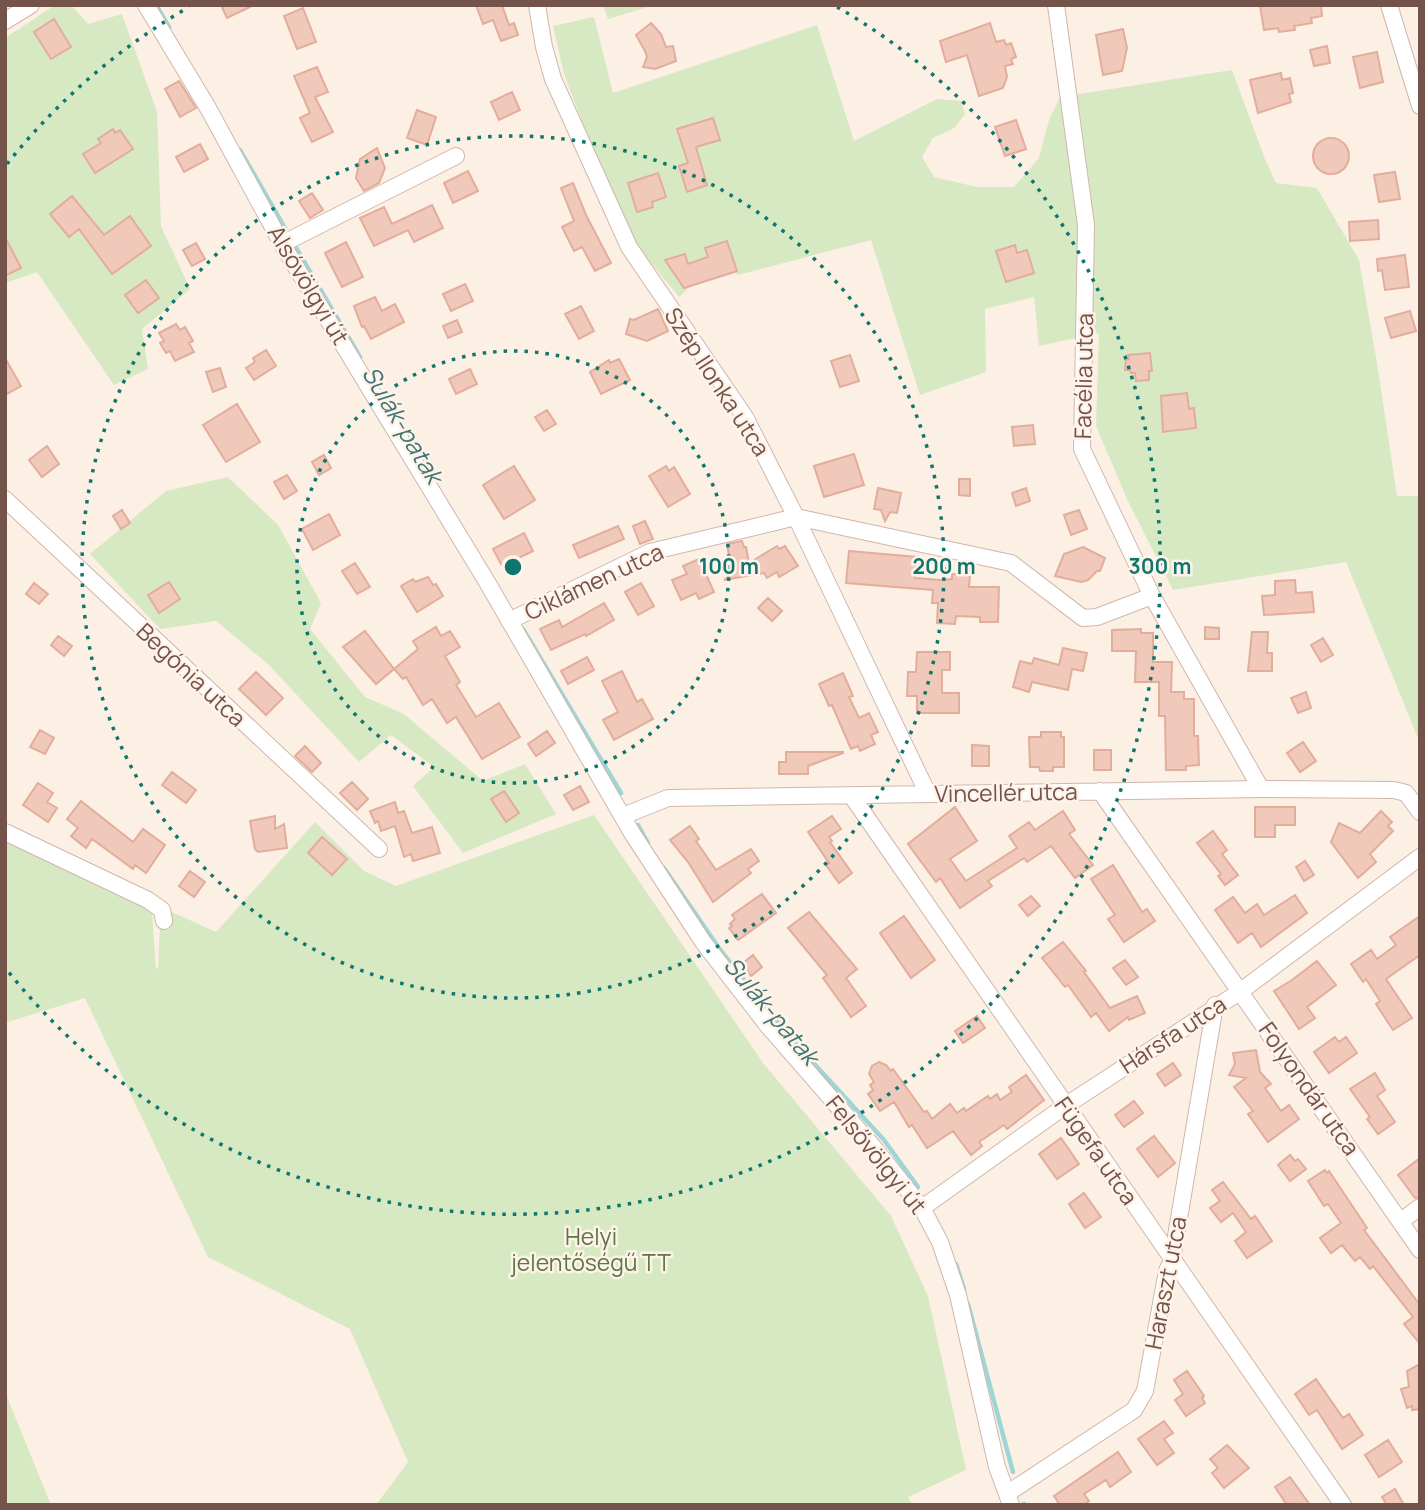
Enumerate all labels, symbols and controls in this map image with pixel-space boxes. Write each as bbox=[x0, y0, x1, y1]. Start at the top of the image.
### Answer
street label: Alsóvölgyi út bbox=[261, 219, 357, 350]
street label: Szép Ilonka utca bbox=[658, 301, 778, 462]
street label: Facélia utca bbox=[1066, 313, 1100, 439]
water label: Sulák-patak bbox=[355, 359, 453, 492]
street label: Ciklámen utca bbox=[519, 535, 668, 627]
text: 100 m bbox=[699, 552, 759, 580]
text: 200 m bbox=[912, 552, 976, 580]
text: 300 m bbox=[1129, 552, 1191, 580]
centre of rings bbox=[501, 555, 525, 579]
street label: Begónia utca bbox=[130, 615, 253, 733]
street label: Vincellér utca bbox=[934, 775, 1078, 809]
water label: Sulák-patak bbox=[717, 949, 829, 1073]
street label: Hársfa utca bbox=[1113, 988, 1232, 1081]
street label: Folyondár utca bbox=[1252, 1015, 1368, 1162]
street label: Felsővölgyi út bbox=[819, 1088, 935, 1220]
street label: Fügefa utca bbox=[1048, 1090, 1146, 1211]
street label: Haraszt utca bbox=[1136, 1213, 1194, 1352]
park label: Helyi jelentőségű TT bbox=[510, 1220, 671, 1278]

